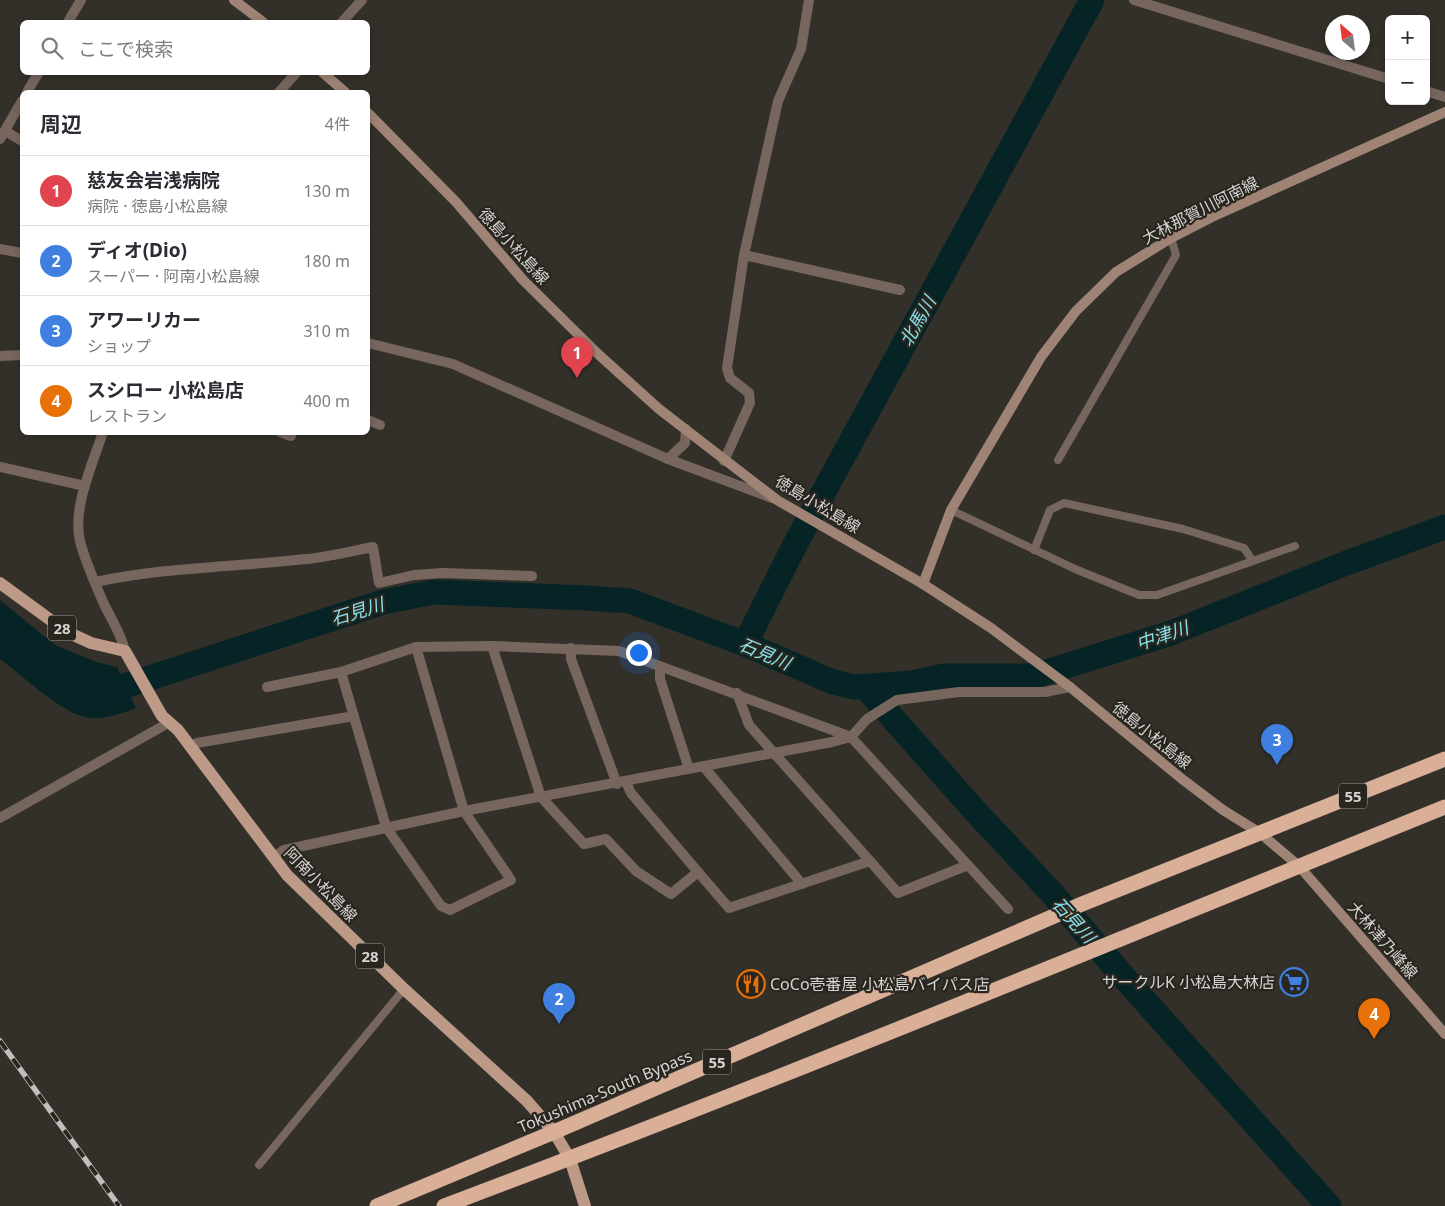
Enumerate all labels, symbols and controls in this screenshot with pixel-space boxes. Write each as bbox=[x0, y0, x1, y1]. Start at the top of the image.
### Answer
north arrow bbox=[1325, 15, 1370, 60]
map controls bbox=[1385, 15, 1430, 105]
button: + bbox=[1385, 15, 1430, 60]
search box bbox=[20, 20, 370, 75]
icon: search bbox=[38, 34, 66, 62]
text: ここで検索 bbox=[78, 36, 173, 62]
button: − bbox=[1385, 60, 1430, 105]
text: 周辺 bbox=[40, 110, 82, 138]
text: 4件 bbox=[325, 113, 350, 135]
text: 慈友会岩浅病院 bbox=[87, 167, 220, 193]
street label: 大林那賀川阿南線 bbox=[1138, 171, 1262, 249]
text: 1 bbox=[51, 180, 61, 202]
text: 130 m bbox=[303, 180, 350, 202]
text: 病院 · 徳島小松島線 bbox=[87, 195, 228, 217]
street label: 徳島小松島線 bbox=[474, 203, 554, 289]
text: ディオ(Dio) bbox=[87, 237, 187, 263]
text: 2 bbox=[51, 250, 61, 272]
text: 180 m bbox=[303, 250, 350, 272]
text: スーパー · 阿南小松島線 bbox=[87, 265, 259, 287]
water label: 北馬川 bbox=[893, 290, 942, 350]
text: アワーリカー bbox=[87, 307, 201, 333]
text: 3 bbox=[51, 320, 61, 342]
text: 310 m bbox=[303, 320, 350, 342]
text: ショップ bbox=[87, 335, 151, 357]
pin: 1 bbox=[561, 337, 593, 378]
text: スシロー 小松島店 bbox=[87, 377, 244, 403]
text: 4 bbox=[51, 390, 61, 412]
text: 400 m bbox=[303, 390, 350, 412]
text: レストラン bbox=[87, 405, 167, 427]
street label: 徳島小松島線 bbox=[771, 470, 865, 538]
water label: 石見川 bbox=[328, 591, 388, 630]
water label: 中津川 bbox=[1133, 614, 1193, 655]
road number: 28 bbox=[48, 616, 76, 640]
water label: 石見川 bbox=[735, 631, 796, 675]
your location bbox=[626, 640, 652, 666]
street label: 徳島小松島線 bbox=[1108, 696, 1196, 774]
pin: 3 bbox=[1261, 724, 1293, 765]
road number: 55 bbox=[1339, 784, 1367, 808]
street label: 阿南小松島線 bbox=[280, 842, 362, 926]
water label: 石見川 bbox=[1047, 892, 1102, 950]
street label: 大林津乃峰線 bbox=[1343, 897, 1423, 983]
road number: 28 bbox=[356, 944, 384, 968]
supermarket icon: サークルK 小松島大林店 bbox=[1279, 967, 1309, 997]
restaurant icon: CoCo壱番屋 小松島バイパス店 bbox=[736, 969, 766, 999]
place label: サークルK 小松島大林店 bbox=[1101, 971, 1275, 993]
place label: CoCo壱番屋 小松島バイパス店 bbox=[770, 973, 989, 995]
pin: 2 bbox=[543, 983, 575, 1024]
pin: 4 bbox=[1358, 998, 1390, 1039]
street label: Tokushima-South Bypass bbox=[514, 1044, 696, 1138]
road number: 55 bbox=[703, 1050, 731, 1074]

